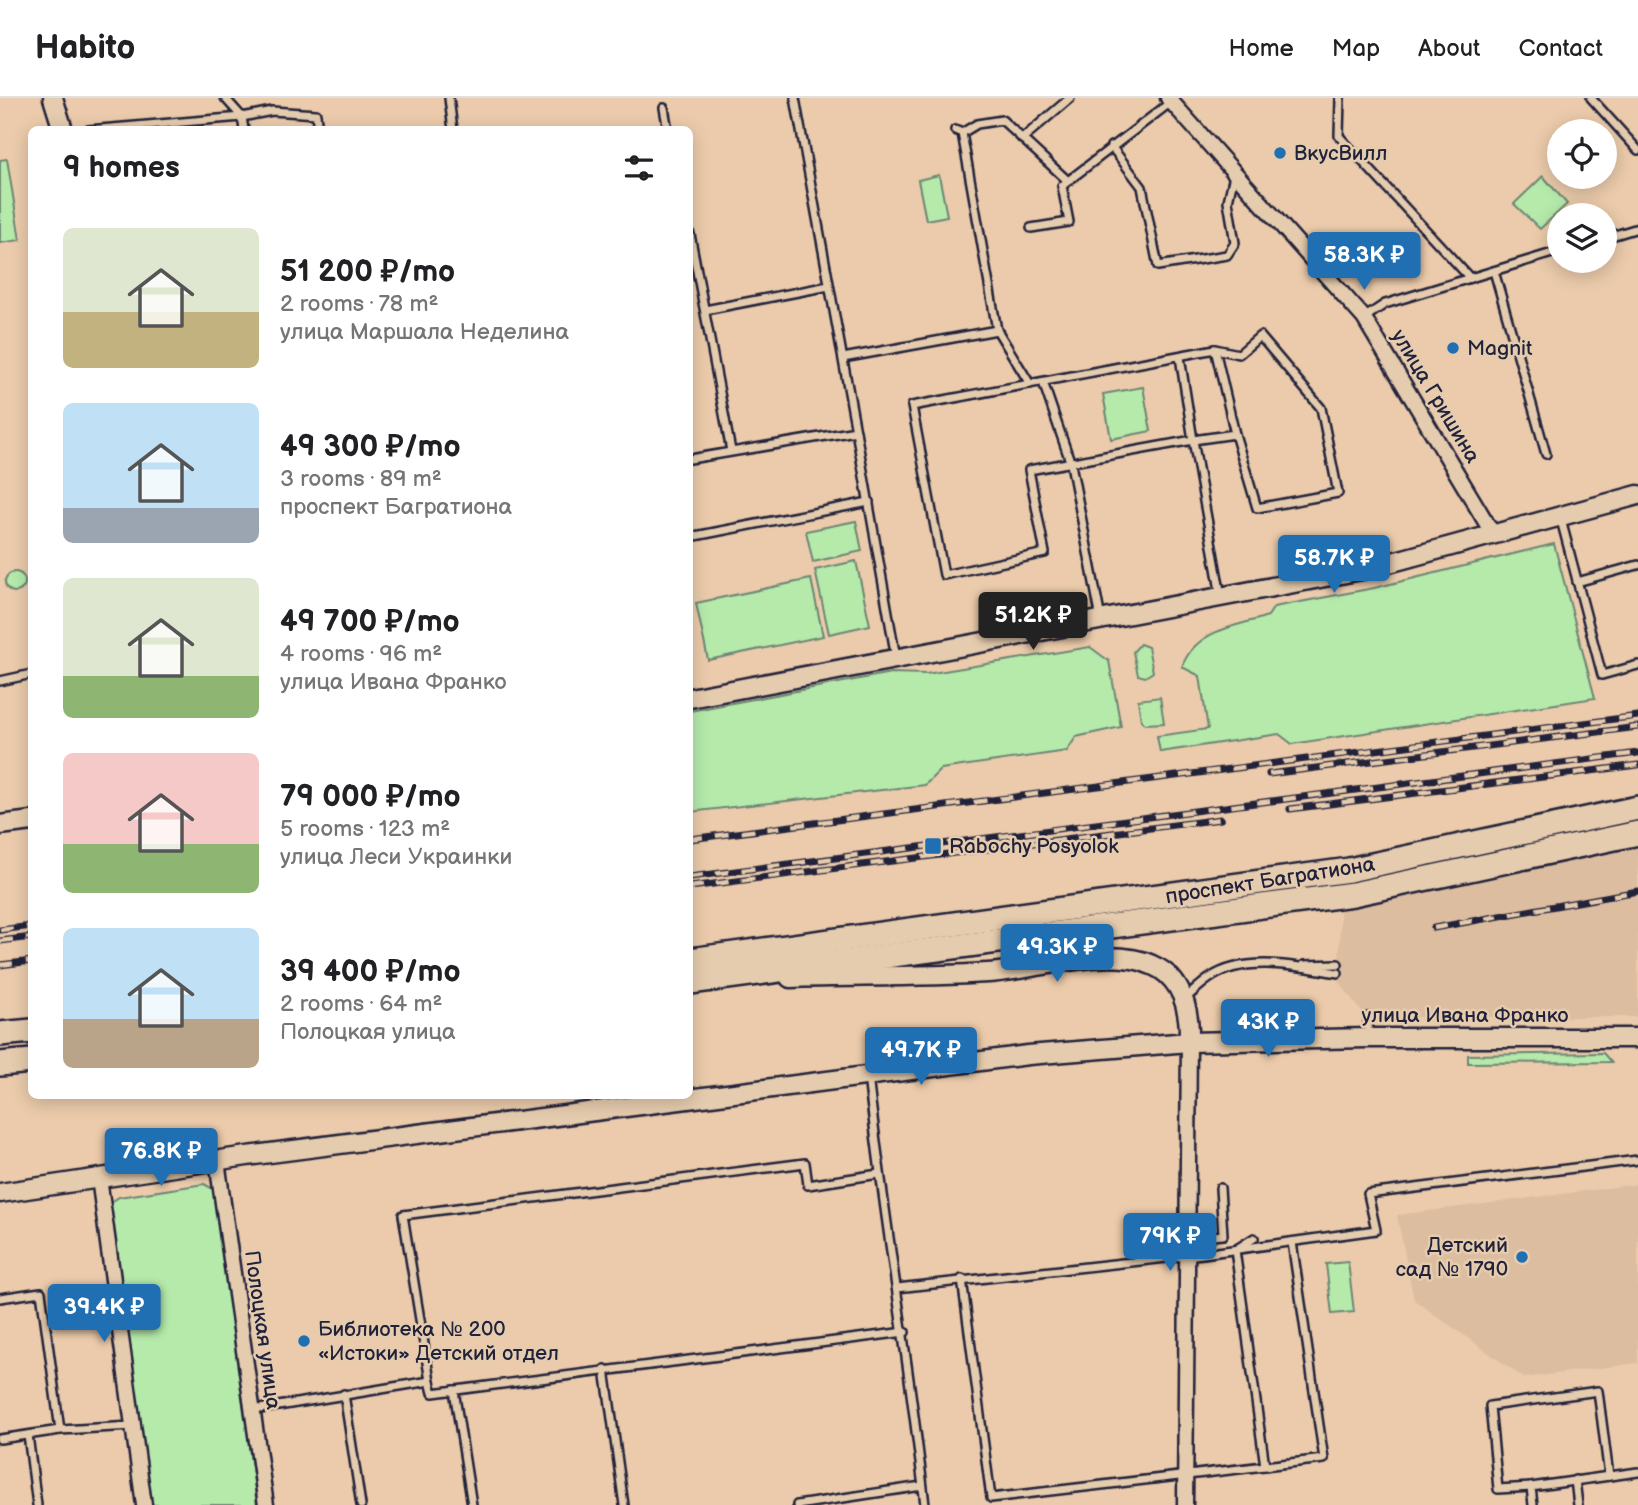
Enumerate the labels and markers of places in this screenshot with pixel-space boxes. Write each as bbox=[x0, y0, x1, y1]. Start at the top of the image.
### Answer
place label: ВкусВилл bbox=[1294, 141, 1387, 166]
marker: ВкусВилл bbox=[1272, 145, 1288, 161]
pin: 58.3K ₽ bbox=[1299, 232, 1429, 292]
place label: Magnit bbox=[1467, 336, 1533, 361]
marker: Magnit bbox=[1445, 340, 1461, 356]
pin: 58.7K ₽ bbox=[1269, 536, 1399, 595]
pin: 51.2K ₽ bbox=[968, 592, 1098, 652]
place label: Rabochy Posyolok bbox=[949, 834, 1119, 859]
marker: Rabochy Posyolok bbox=[923, 836, 943, 856]
pin: 49.3K ₽ bbox=[992, 924, 1122, 984]
pin: 43K ₽ bbox=[1219, 1000, 1317, 1059]
pin: 49.7K ₽ bbox=[856, 1028, 986, 1087]
pin: 76.8K ₽ bbox=[96, 1128, 226, 1188]
pin: 79K ₽ bbox=[1121, 1214, 1219, 1273]
place label: Детский сад № 1790 bbox=[1396, 1233, 1508, 1282]
marker: Детский сад № 1790 bbox=[1514, 1249, 1530, 1265]
pin: 39.4K ₽ bbox=[39, 1284, 169, 1344]
place label: Библиотека № 200 «Истоки» Детский отдел bbox=[318, 1317, 559, 1366]
marker: Библиотека № 200 «Истоки» Детский отдел bbox=[296, 1333, 312, 1349]

